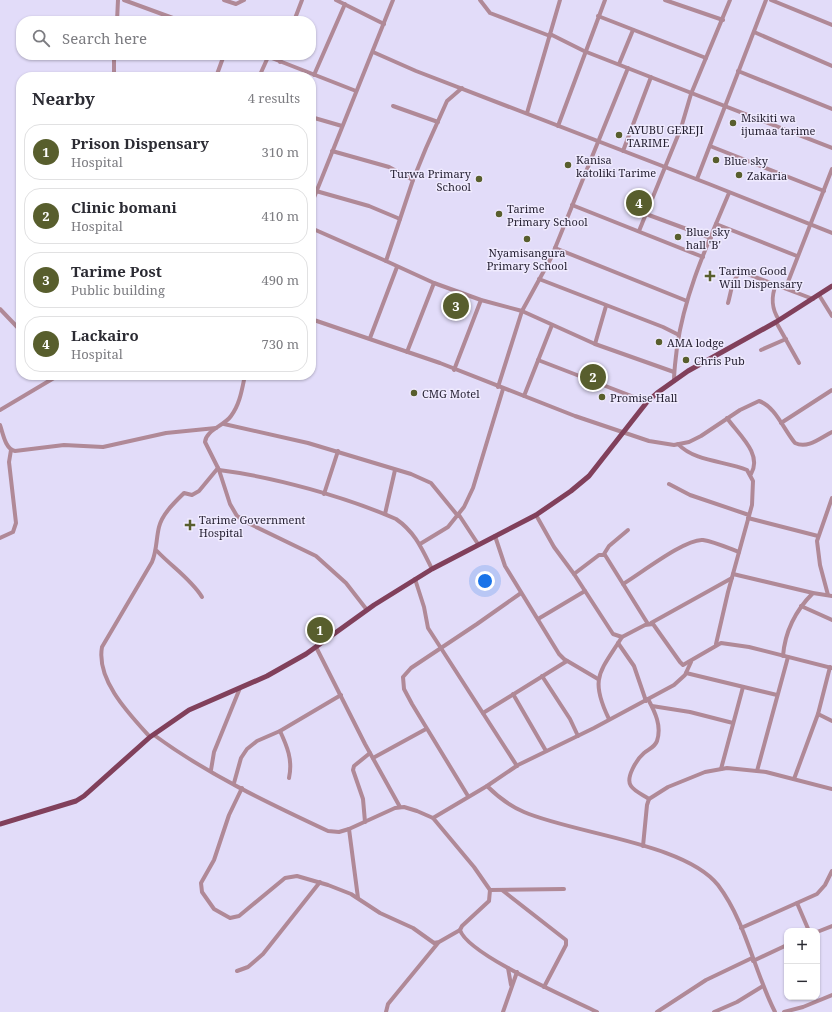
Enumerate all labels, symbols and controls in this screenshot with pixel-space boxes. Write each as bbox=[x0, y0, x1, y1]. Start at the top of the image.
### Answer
search box bbox=[16, 16, 316, 60]
icon: search bbox=[30, 27, 52, 49]
text: Search here bbox=[62, 28, 147, 48]
text: Nearby bbox=[32, 87, 95, 110]
text: 4 results bbox=[248, 89, 300, 107]
place label: Msikiti wa ijumaa tarime bbox=[741, 110, 816, 138]
marker: Msikiti wa ijumaa tarime bbox=[728, 118, 738, 128]
place label: AYUBU GEREJI TARIME bbox=[627, 122, 703, 150]
marker: AYUBU GEREJI TARIME bbox=[614, 130, 624, 140]
text: Prison Dispensary bbox=[71, 133, 209, 153]
text: 1 bbox=[42, 143, 50, 161]
text: 310 m bbox=[262, 143, 299, 161]
place label: Kanisa katoliki Tarime bbox=[576, 152, 656, 180]
text: Hospital bbox=[71, 153, 123, 171]
place label: Blue sky bbox=[724, 153, 769, 168]
marker: Blue sky bbox=[711, 155, 721, 165]
marker: Kanisa katoliki Tarime bbox=[563, 160, 573, 170]
place label: Turwa Primary School bbox=[390, 166, 472, 194]
place label: Zakaria bbox=[747, 168, 787, 183]
marker: Zakaria bbox=[734, 170, 744, 180]
marker: Turwa Primary School bbox=[474, 174, 484, 184]
pin: 4 bbox=[626, 188, 652, 218]
text: Clinic bomani bbox=[71, 197, 177, 217]
place label: Tarime Primary School bbox=[507, 201, 588, 229]
text: 2 bbox=[42, 207, 50, 225]
text: 410 m bbox=[262, 207, 299, 225]
marker: Tarime Primary School bbox=[494, 209, 504, 219]
text: Hospital bbox=[71, 217, 123, 235]
place label: Blue sky hall 'B' bbox=[686, 224, 731, 252]
marker: Blue sky hall 'B' bbox=[673, 232, 683, 242]
marker: Nyamisangura Primary School bbox=[522, 234, 532, 244]
place label: Nyamisangura Primary School bbox=[487, 245, 568, 273]
text: Tarime Post bbox=[71, 261, 162, 281]
place label: Tarime Good Will Dispensary bbox=[719, 263, 803, 291]
marker: Tarime Good Will Dispensary bbox=[704, 270, 716, 282]
text: 3 bbox=[42, 271, 50, 289]
text: 490 m bbox=[262, 271, 299, 289]
text: Public building bbox=[71, 281, 165, 299]
pin: 3 bbox=[443, 291, 469, 321]
text: Lackairo bbox=[71, 325, 139, 345]
text: 4 bbox=[42, 335, 50, 353]
text: 730 m bbox=[262, 335, 299, 353]
place label: AMA lodge bbox=[667, 335, 724, 350]
marker: AMA lodge bbox=[654, 337, 664, 347]
text: Hospital bbox=[71, 345, 123, 363]
place label: Chris Pub bbox=[694, 353, 745, 368]
marker: Chris Pub bbox=[681, 355, 691, 365]
pin: 2 bbox=[580, 362, 606, 392]
place label: CMG Motel bbox=[422, 386, 480, 401]
marker: CMG Motel bbox=[409, 388, 419, 398]
place label: Promise Hall bbox=[610, 390, 678, 405]
marker: Promise Hall bbox=[597, 392, 607, 402]
place label: Tarime Government Hospital bbox=[199, 512, 306, 540]
marker: Tarime Government Hospital bbox=[184, 519, 196, 531]
your location bbox=[475, 571, 495, 591]
pin: 1 bbox=[307, 615, 333, 645]
map controls bbox=[784, 928, 820, 1000]
button: + bbox=[784, 928, 820, 964]
button: − bbox=[784, 964, 820, 1000]

